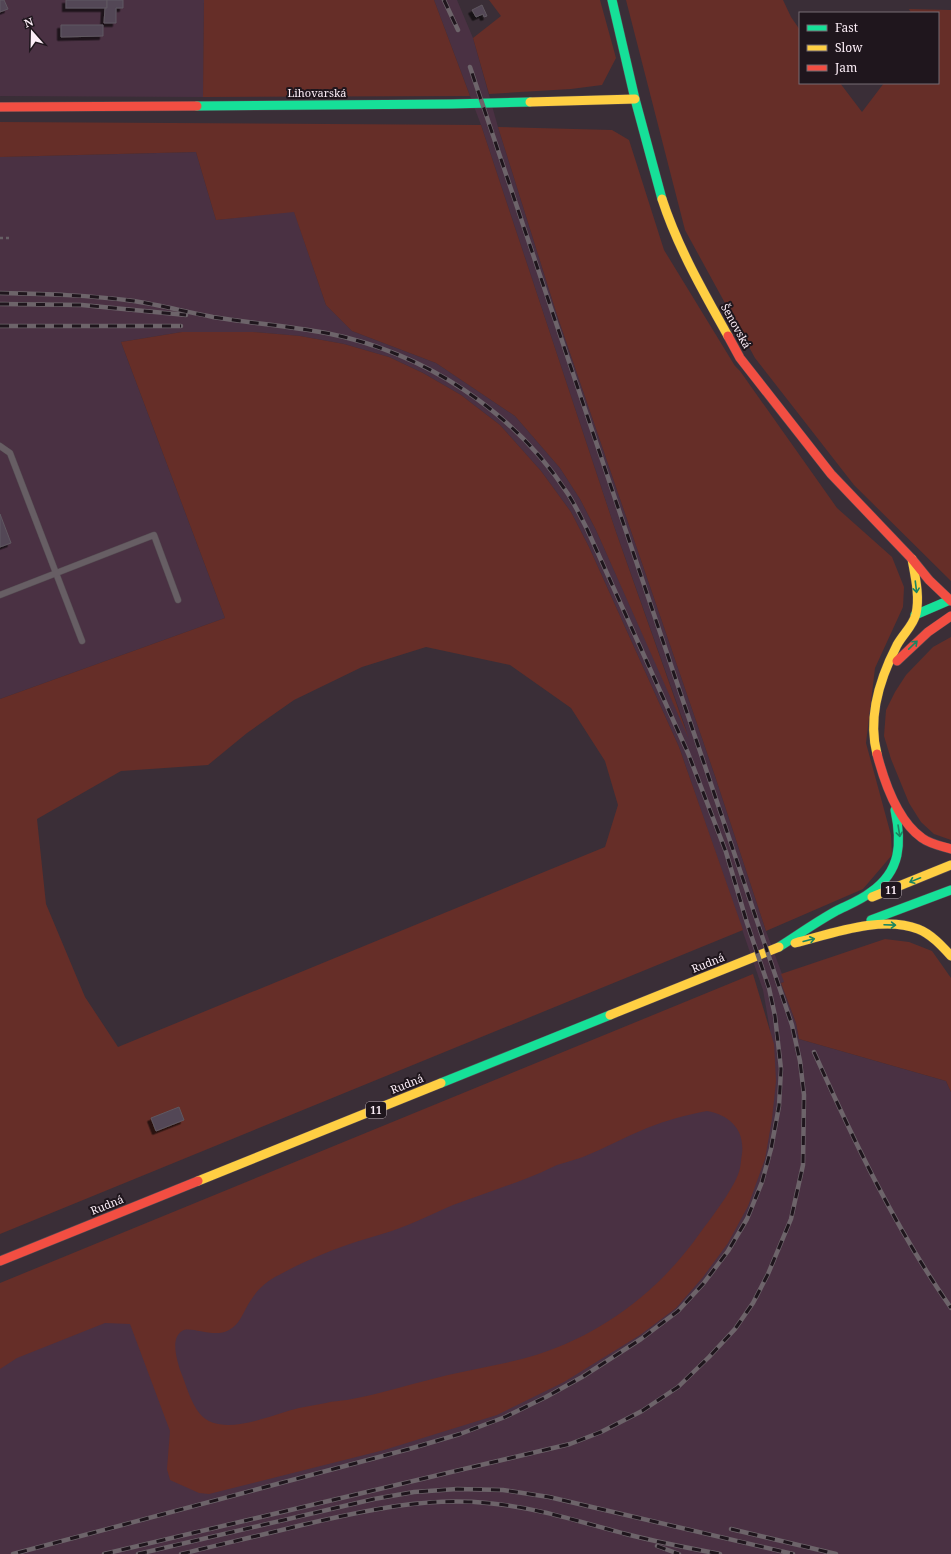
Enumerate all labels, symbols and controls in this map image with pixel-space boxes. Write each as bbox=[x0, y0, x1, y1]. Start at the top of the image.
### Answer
north arrow bbox=[12, 12, 52, 52]
legend bbox=[799, 12, 939, 84]
text: N bbox=[22, 13, 35, 31]
text: Fast bbox=[835, 19, 858, 36]
text: Slow bbox=[835, 39, 863, 56]
text: Jam bbox=[834, 59, 857, 76]
street label: Lihovarská bbox=[287, 85, 347, 100]
street label: Šenovská bbox=[718, 301, 755, 351]
one-way arrow bbox=[912, 580, 920, 593]
one-way arrow bbox=[908, 641, 918, 650]
one-way arrow bbox=[895, 824, 903, 837]
one-way arrow bbox=[909, 877, 921, 885]
road number: 11 bbox=[881, 882, 901, 898]
one-way arrow bbox=[884, 921, 897, 928]
one-way arrow bbox=[802, 936, 815, 943]
street label: Rudná bbox=[689, 949, 727, 976]
street label: Rudná bbox=[388, 1070, 426, 1097]
road number: 11 bbox=[366, 1102, 386, 1118]
street label: Rudná bbox=[88, 1191, 126, 1218]

